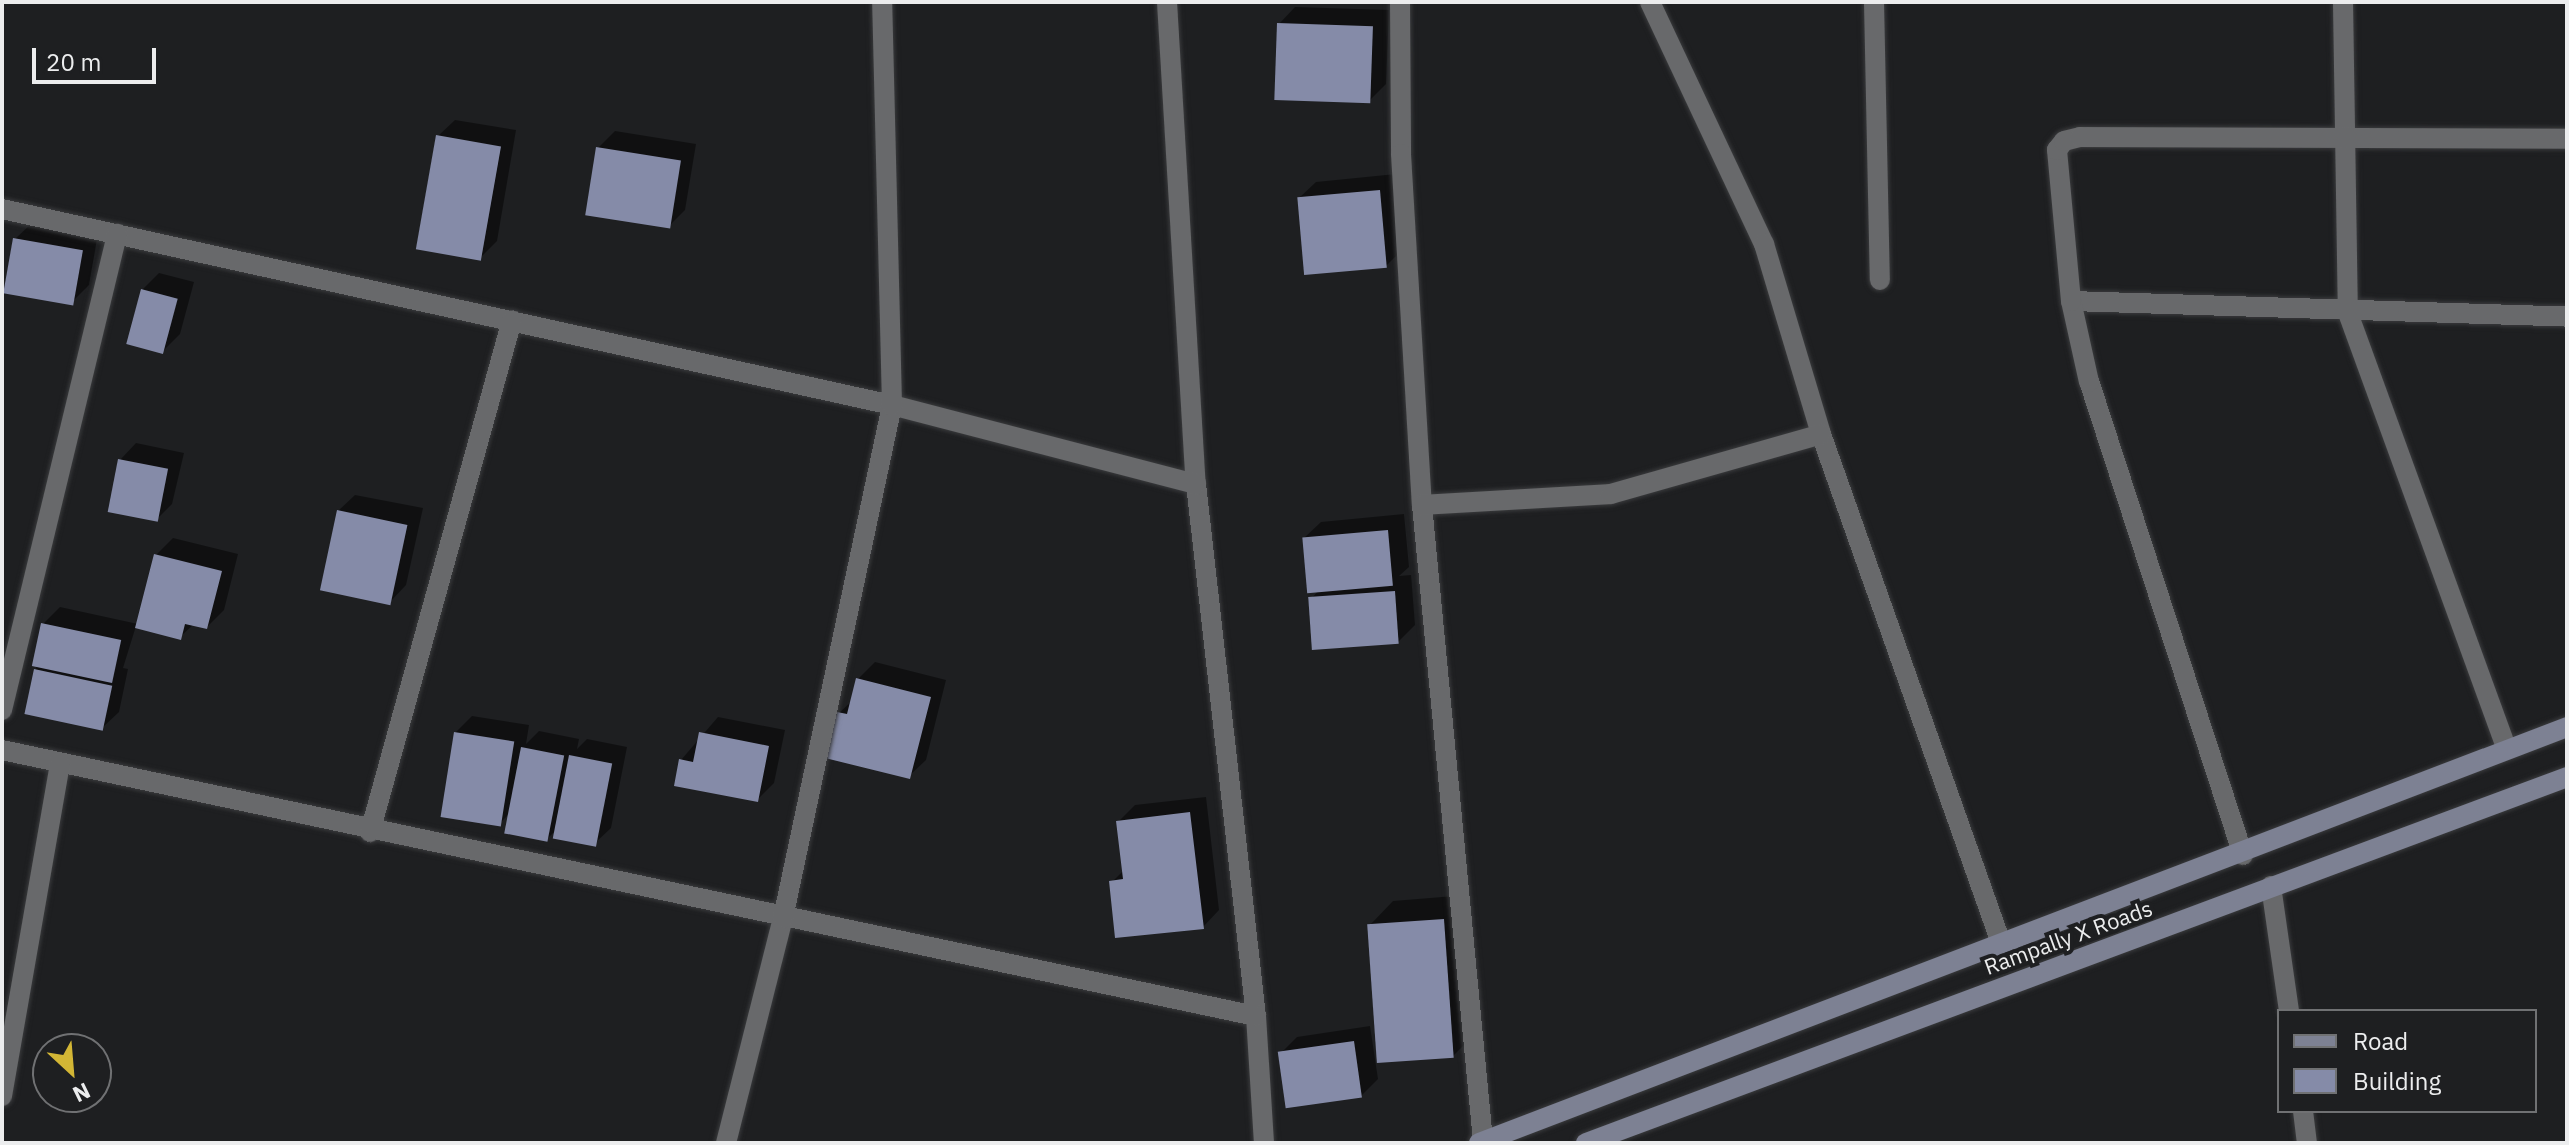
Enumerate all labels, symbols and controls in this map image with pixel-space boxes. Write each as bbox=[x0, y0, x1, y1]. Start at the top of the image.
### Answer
scale bar bbox=[36, 32, 160, 82]
text: 20 m bbox=[46, 46, 101, 78]
street label: Rampally X Roads bbox=[1980, 894, 2156, 980]
legend bbox=[2277, 1009, 2537, 1113]
text: Road bbox=[2353, 1025, 2408, 1057]
north arrow bbox=[32, 1033, 112, 1113]
text: Building bbox=[2353, 1065, 2441, 1097]
text: N bbox=[68, 1077, 95, 1110]

